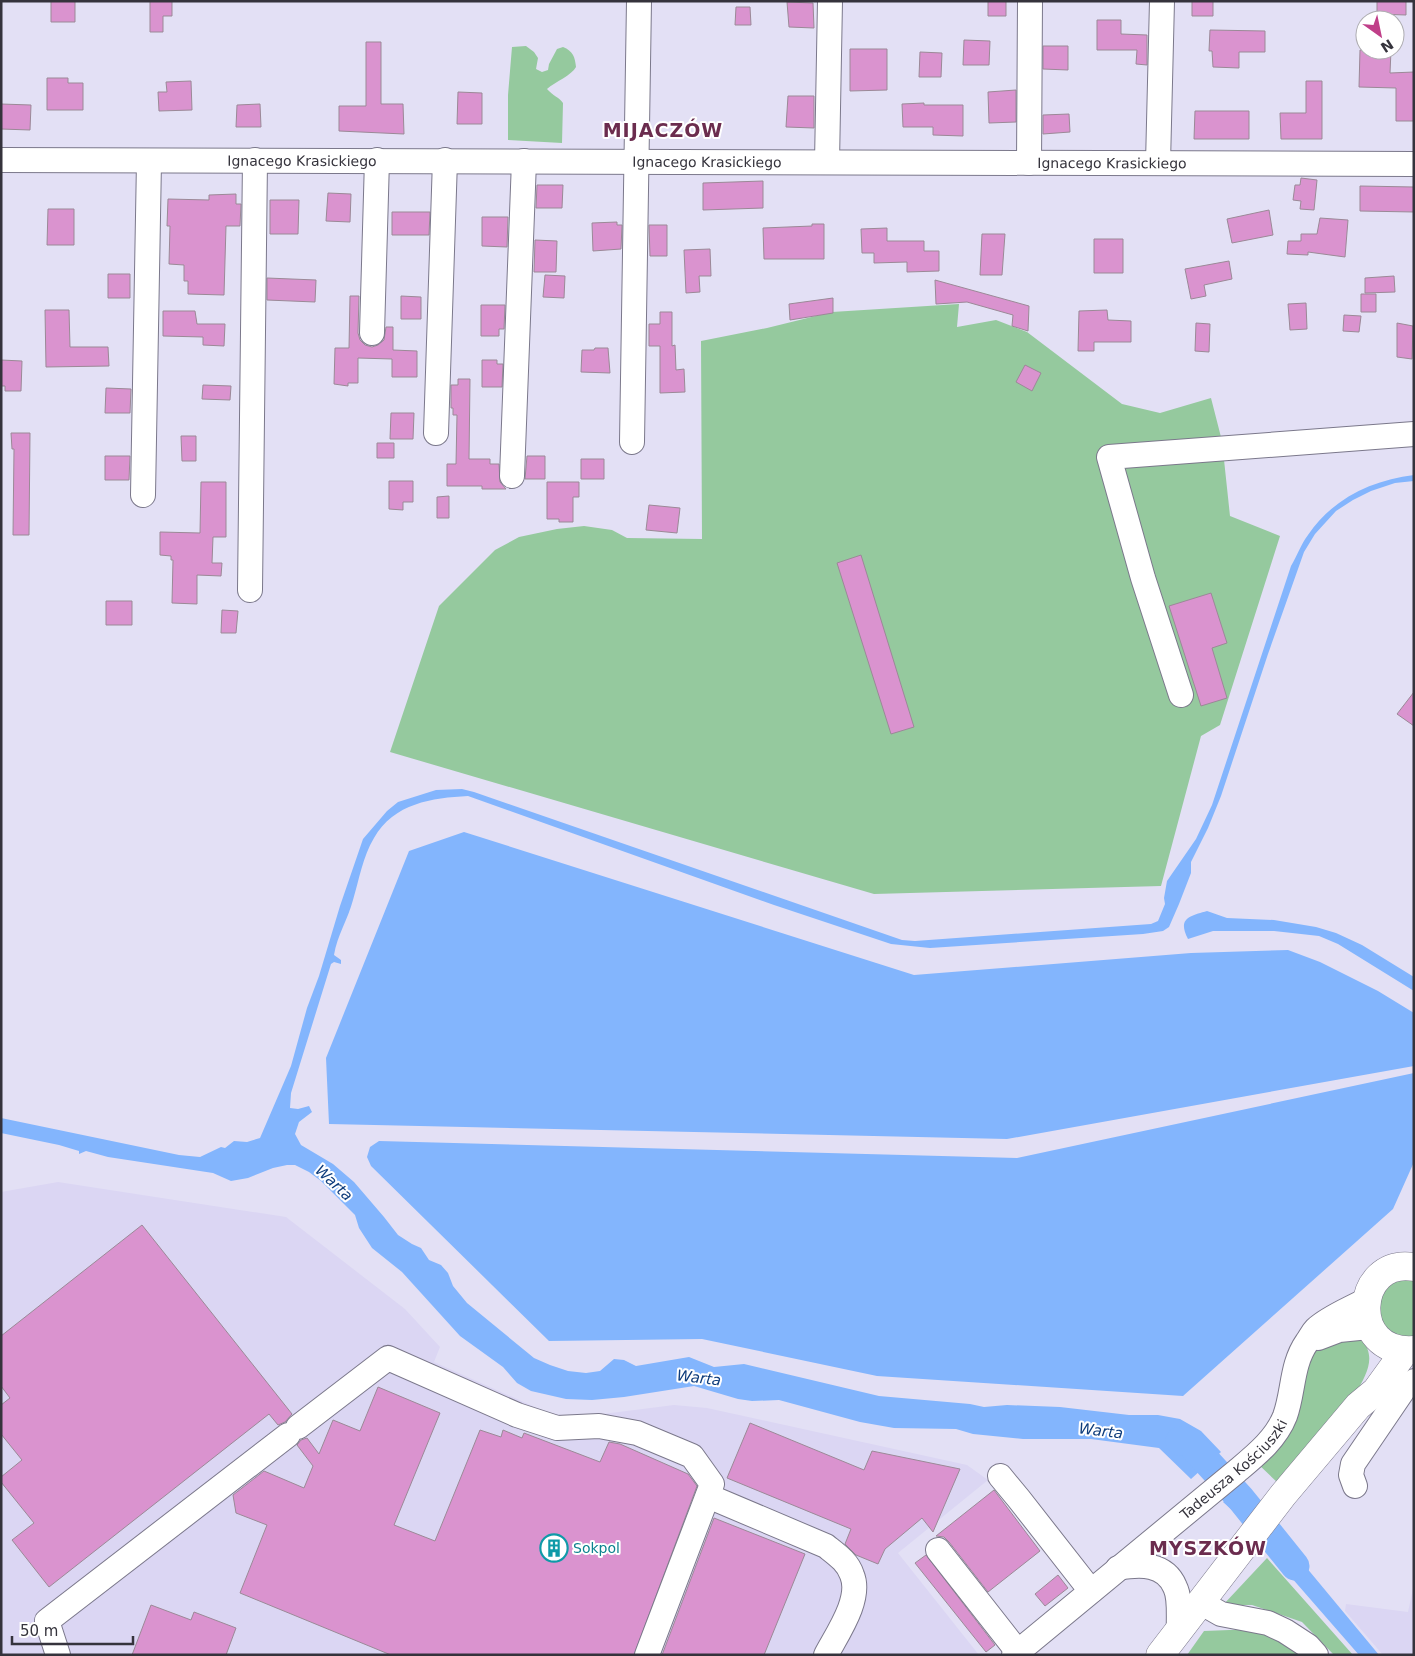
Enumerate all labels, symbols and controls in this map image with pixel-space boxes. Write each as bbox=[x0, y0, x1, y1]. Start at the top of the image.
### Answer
north arrow bbox=[1355, 10, 1405, 60]
text: N bbox=[1378, 36, 1396, 56]
district label: MIJACZÓW bbox=[603, 118, 723, 141]
street label: Ignacego Krasickiego bbox=[227, 153, 377, 169]
street label: Ignacego Krasickiego bbox=[632, 154, 782, 170]
street label: Ignacego Krasickiego bbox=[1037, 155, 1187, 171]
water label: Warta bbox=[312, 1161, 356, 1205]
water label: Warta bbox=[676, 1366, 722, 1390]
street label: Tadeusza Kościuszki bbox=[1176, 1417, 1290, 1523]
water label: Warta bbox=[1078, 1419, 1124, 1443]
building icon: Sokpol bbox=[539, 1533, 569, 1563]
district label: MYSZKÓW bbox=[1149, 1536, 1267, 1559]
place label: Sokpol bbox=[573, 1540, 620, 1556]
scale bar bbox=[12, 1614, 134, 1646]
text: 50 m bbox=[20, 1622, 58, 1640]

